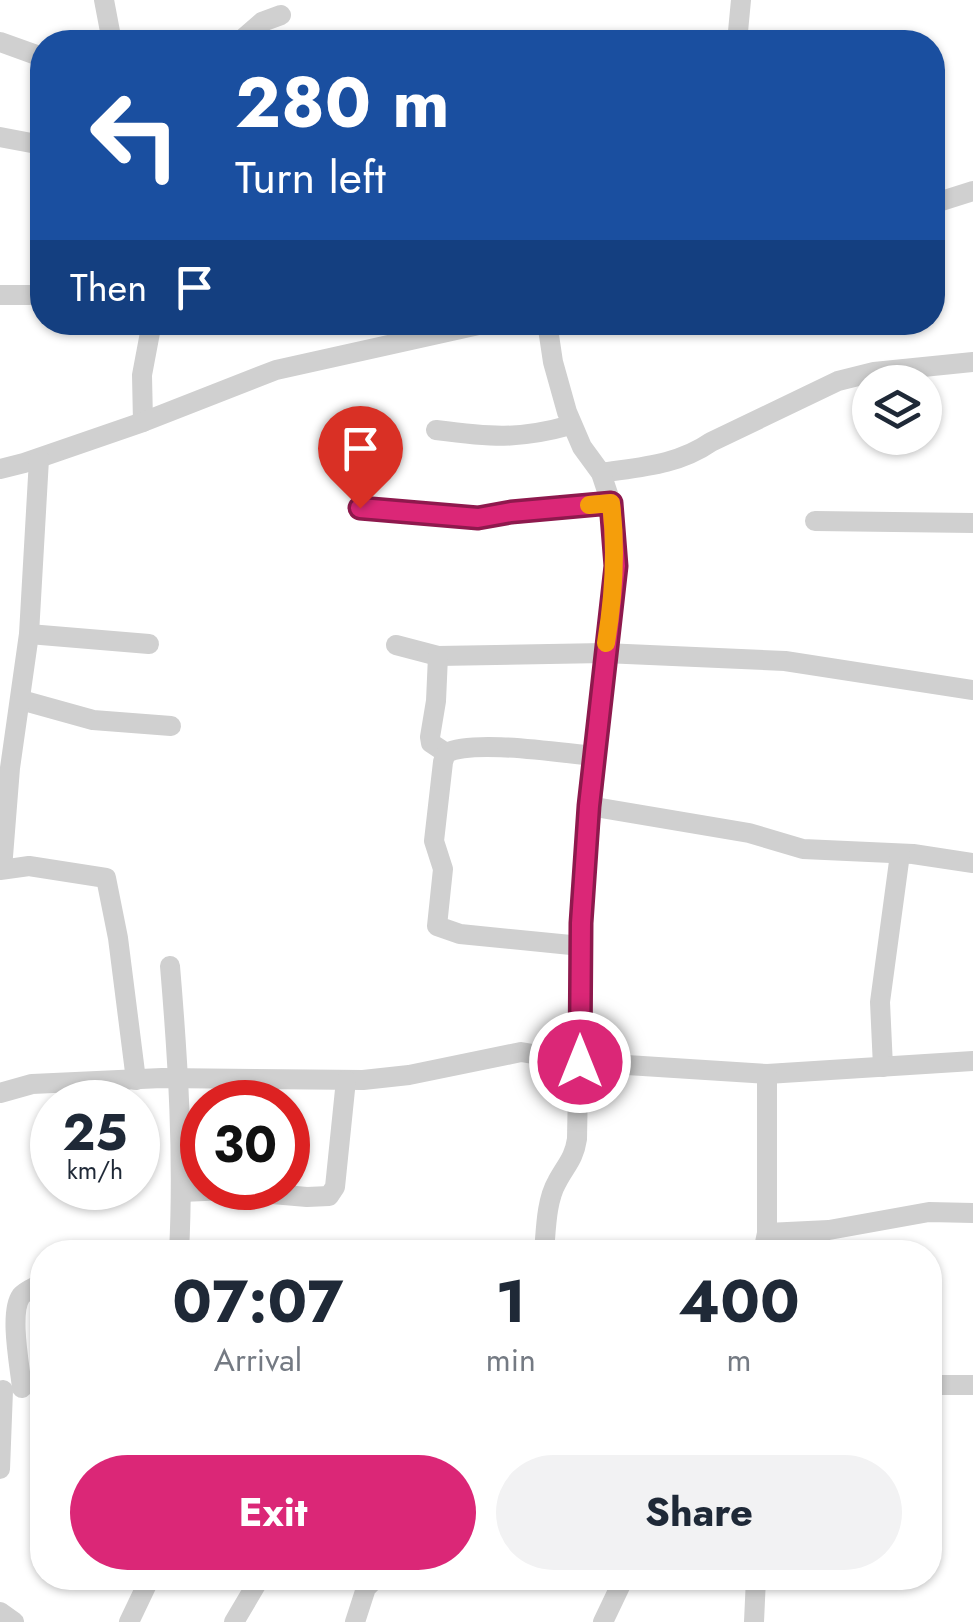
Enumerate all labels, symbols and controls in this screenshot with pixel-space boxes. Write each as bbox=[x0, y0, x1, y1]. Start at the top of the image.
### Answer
text: 280 m bbox=[235, 52, 450, 153]
icon: left bbox=[70, 70, 200, 200]
text: Turn left bbox=[235, 145, 386, 210]
text: Then bbox=[70, 260, 147, 315]
icon: arrive bbox=[167, 260, 222, 315]
map controls bbox=[852, 365, 942, 455]
button: layers bbox=[852, 365, 942, 455]
pin bbox=[318, 406, 403, 509]
icon: arrive bbox=[333, 421, 388, 476]
position arrow bbox=[528, 1010, 632, 1114]
speed limit sign: 30 bbox=[180, 1080, 310, 1210]
text: 25 bbox=[62, 1096, 128, 1169]
text: km/h bbox=[67, 1152, 123, 1188]
text: 07:07 bbox=[172, 1258, 343, 1345]
text: 1 bbox=[496, 1258, 526, 1345]
text: 400 bbox=[678, 1258, 800, 1345]
text: Arrival bbox=[214, 1337, 302, 1383]
text: min bbox=[486, 1337, 536, 1383]
text: m bbox=[726, 1337, 751, 1383]
button: Exit bbox=[70, 1455, 476, 1570]
button: Share bbox=[496, 1455, 902, 1570]

